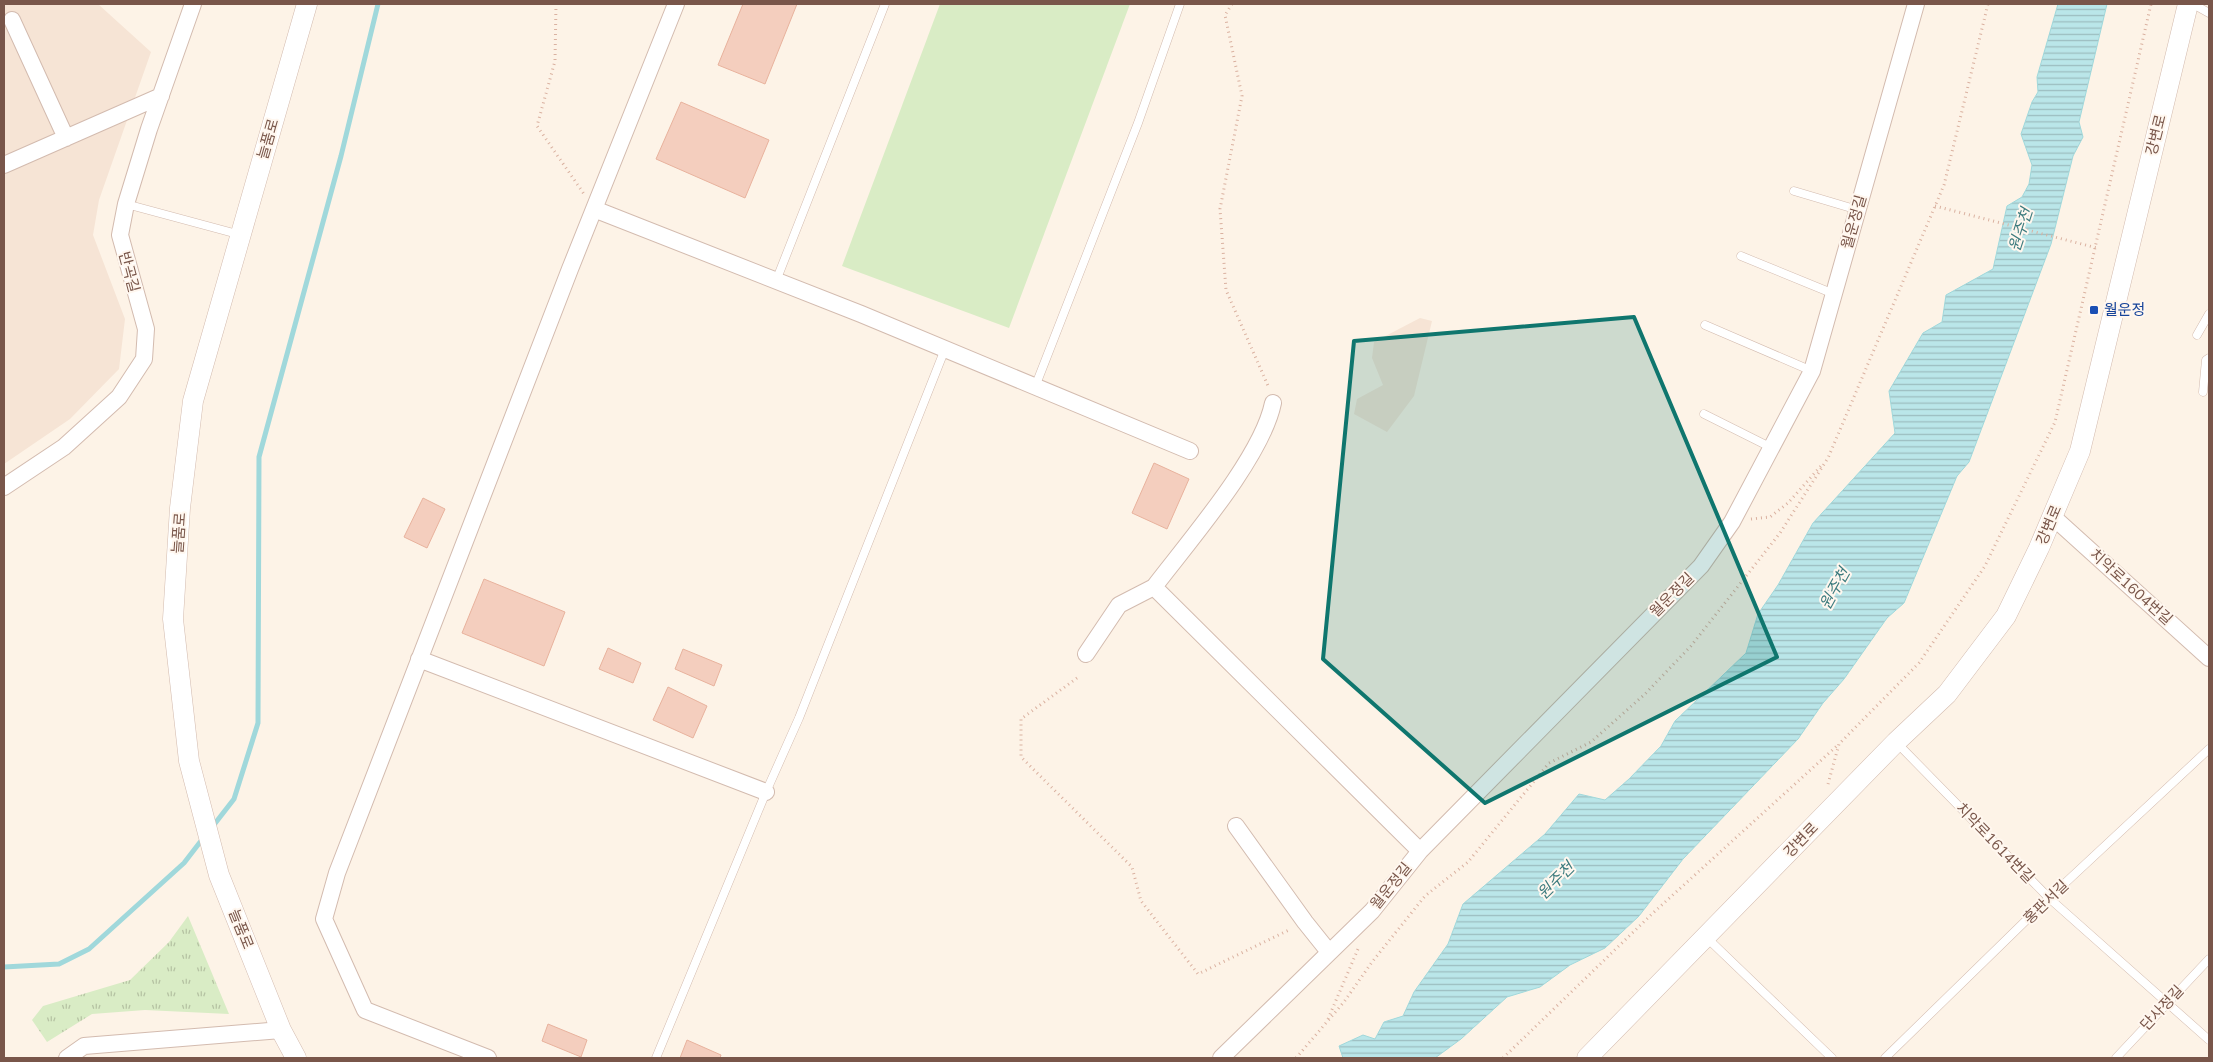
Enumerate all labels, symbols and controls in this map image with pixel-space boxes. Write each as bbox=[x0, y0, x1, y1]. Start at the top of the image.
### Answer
street label: 강변로 bbox=[2141, 112, 2171, 158]
street label: 늘품로 bbox=[253, 116, 283, 162]
street label: 월운정길 bbox=[1837, 193, 1871, 251]
water label: 원주천 bbox=[2004, 203, 2039, 254]
street label: 반곡길 bbox=[114, 249, 144, 295]
place label: 월운정 bbox=[2104, 300, 2145, 320]
marker: 월운정 bbox=[2088, 304, 2100, 316]
street label: 강변로 bbox=[2032, 502, 2066, 548]
street label: 늘품로 bbox=[168, 512, 190, 554]
street label: 치악로1604번길 bbox=[2085, 544, 2177, 630]
water label: 원주천 bbox=[1815, 562, 1856, 614]
street label: 월운정길 bbox=[1645, 568, 1699, 622]
street label: 치악로1614번길 bbox=[1951, 798, 2039, 888]
street label: 강변로 bbox=[1779, 818, 1823, 862]
water label: 원주천 bbox=[1533, 856, 1581, 904]
street label: 월운정길 bbox=[1366, 858, 1416, 914]
street label: 홍판서길 bbox=[2019, 876, 2073, 928]
street label: 늘품로 bbox=[224, 906, 258, 952]
street label: 단사정길 bbox=[2136, 981, 2188, 1035]

